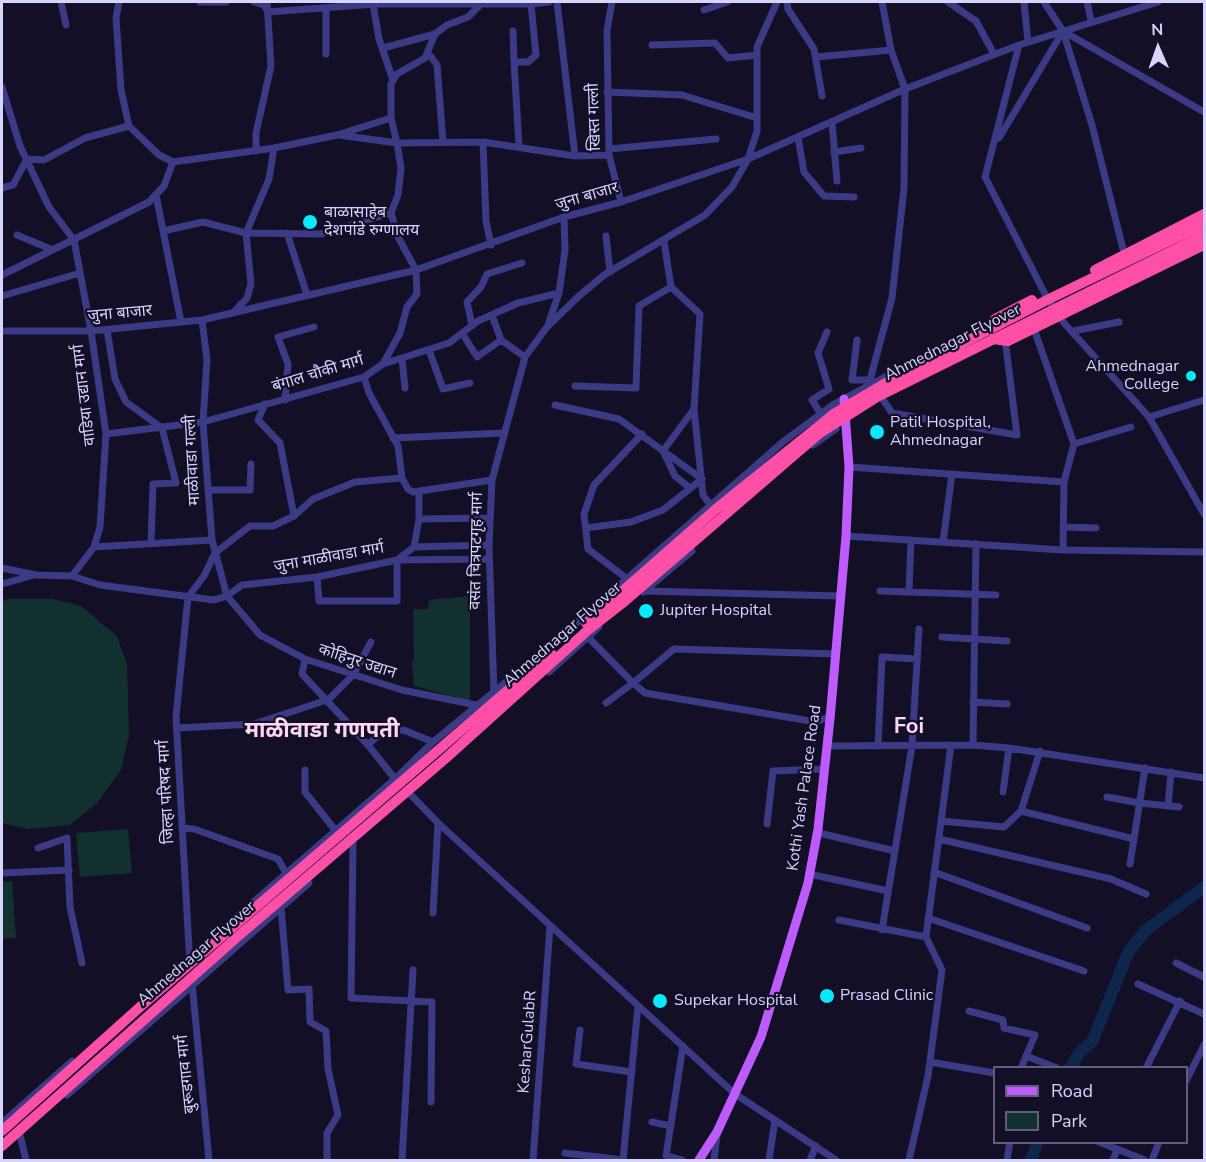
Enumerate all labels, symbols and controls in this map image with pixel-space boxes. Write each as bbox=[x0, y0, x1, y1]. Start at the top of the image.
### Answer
north arrow bbox=[1128, 18, 1188, 78]
text: N bbox=[1151, 19, 1164, 41]
street label: खिस्त गल्ली bbox=[584, 83, 606, 151]
street label: जुना बाजार bbox=[553, 179, 621, 215]
place label: बाळासाहेब देशपांडे रुग्णालय bbox=[324, 203, 419, 241]
marker: बाळासाहेब देशपांडे रुग्णालय bbox=[301, 213, 319, 231]
street label: Ahmednagar Flyover bbox=[882, 300, 1024, 386]
street label: जुना बाजार bbox=[87, 302, 153, 326]
street label: वाडिया उद्यान मार्ग bbox=[69, 343, 101, 447]
street label: बंगाल चौकी मार्ग bbox=[270, 351, 366, 397]
place label: Ahmednagar College bbox=[1086, 357, 1179, 395]
marker: Ahmednagar College bbox=[1184, 369, 1198, 383]
place label: Patil Hospital, Ahmednagar bbox=[890, 413, 991, 451]
street label: माळीवाडा गल्ली bbox=[181, 414, 205, 506]
marker: Patil Hospital, Ahmednagar bbox=[868, 423, 886, 441]
street label: वसंत चित्रपटगृह मार्ग bbox=[466, 492, 488, 610]
street label: जुना माळीवाडा मार्ग bbox=[272, 539, 386, 577]
street label: Ahmednagar Flyover bbox=[500, 579, 626, 691]
place label: Jupiter Hospital bbox=[660, 601, 772, 621]
marker: Jupiter Hospital bbox=[637, 602, 655, 620]
street label: कोहिनुर उद्यान bbox=[316, 640, 398, 684]
street label: Kothi Yash Palace Road bbox=[784, 704, 826, 872]
district label: Foi bbox=[894, 715, 924, 741]
district label: माळीवाडा गणपती bbox=[245, 719, 399, 745]
street label: जिल्हा परिषद मार्ग bbox=[155, 740, 179, 844]
street label: Ahmednagar Flyover bbox=[134, 898, 260, 1010]
place label: Prasad Clinic bbox=[840, 986, 933, 1006]
marker: Prasad Clinic bbox=[818, 987, 836, 1005]
street label: KesharGulabR bbox=[515, 990, 541, 1094]
place label: Supekar Hospital bbox=[674, 991, 798, 1011]
marker: Supekar Hospital bbox=[651, 992, 669, 1010]
street label: बुरूडगाव मार्ग bbox=[173, 1034, 201, 1114]
legend bbox=[993, 1066, 1188, 1144]
text: Road bbox=[1051, 1079, 1093, 1103]
text: Park bbox=[1051, 1109, 1087, 1133]

